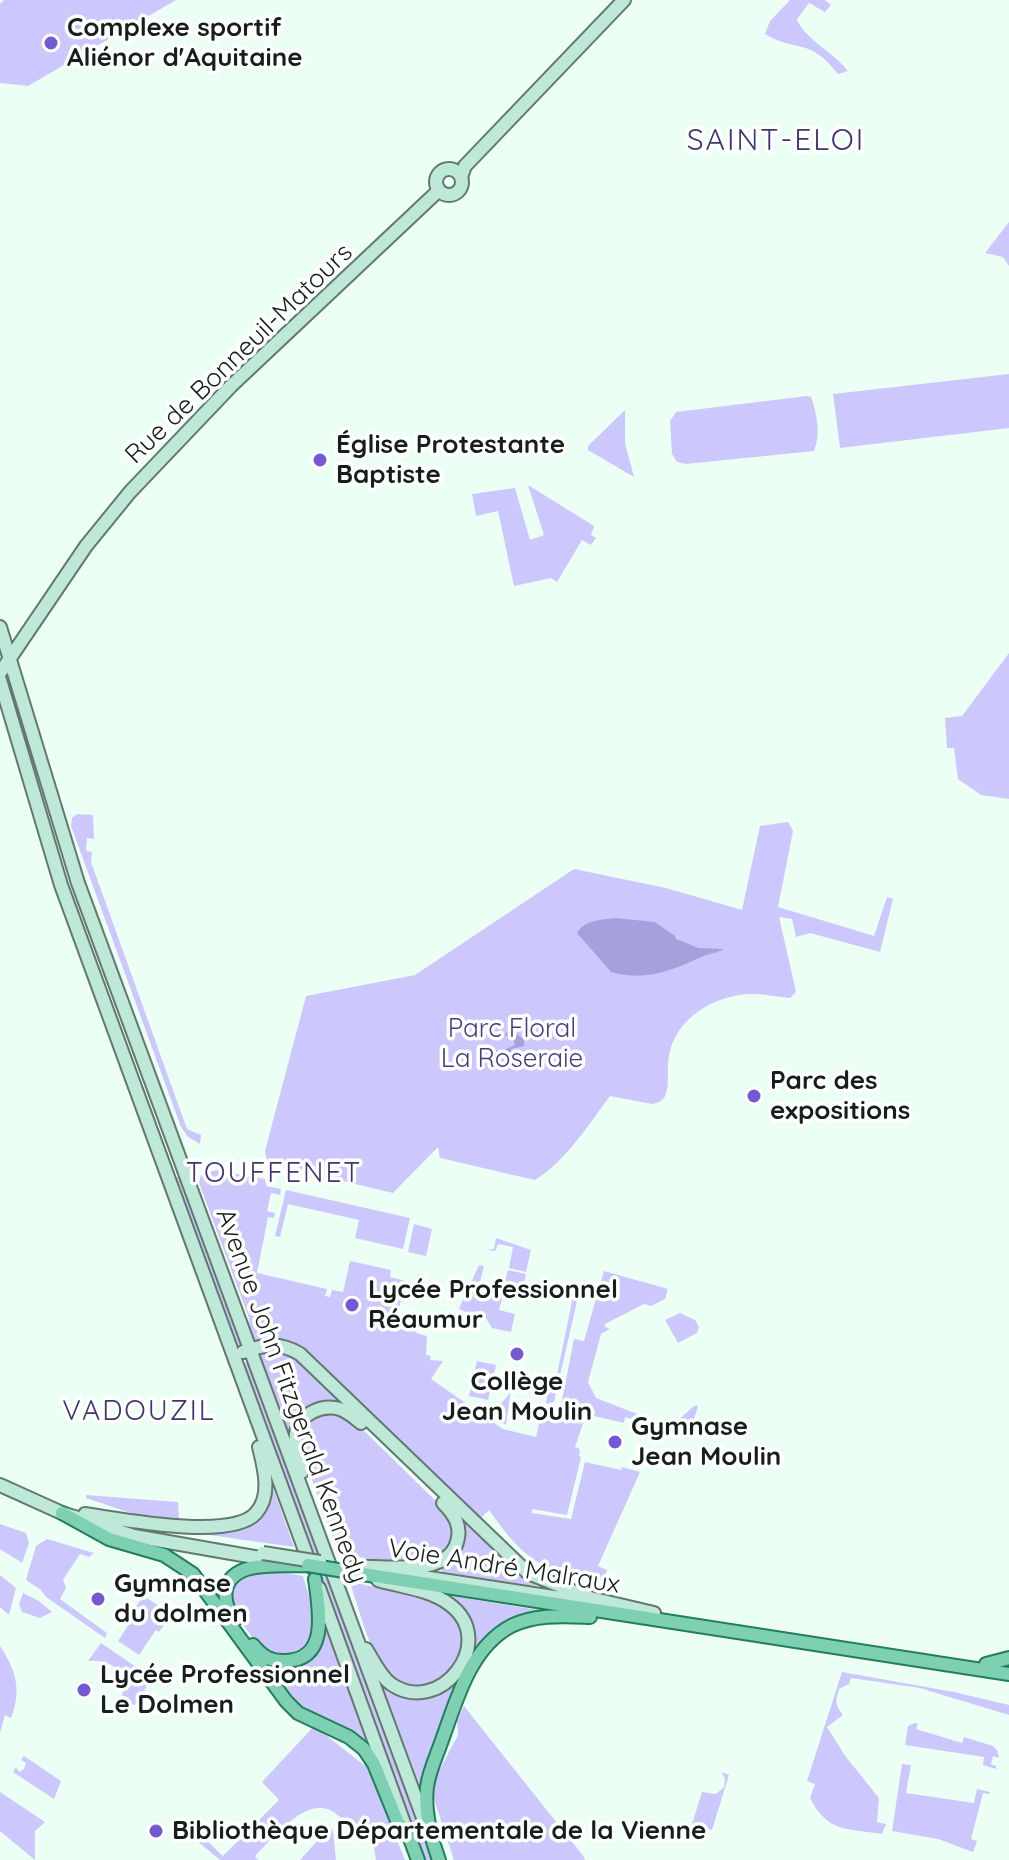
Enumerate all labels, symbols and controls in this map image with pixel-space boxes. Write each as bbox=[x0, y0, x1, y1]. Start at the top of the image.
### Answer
place label: Complexe sportif Aliénor d'Aquitaine bbox=[67, 12, 303, 74]
marker: Complexe sportif Aliénor d'Aquitaine bbox=[42, 34, 60, 52]
district label: SAINT-ELOI bbox=[687, 123, 865, 159]
street label: Rue de Bonneuil-Matours bbox=[119, 237, 359, 471]
place label: Église Protestante Baptiste bbox=[336, 429, 565, 490]
marker: Église Protestante Baptiste bbox=[311, 451, 329, 469]
park label: Parc Floral La Roseraie bbox=[441, 1013, 583, 1074]
place label: Parc des expositions bbox=[770, 1065, 910, 1126]
marker: Parc des expositions bbox=[745, 1087, 763, 1105]
district label: TOUFFENET bbox=[186, 1157, 362, 1191]
street label: Avenue John Fitzgerald Kennedy bbox=[209, 1204, 373, 1588]
place label: Lycée Professionnel Réaumur bbox=[368, 1274, 618, 1336]
marker: Lycée Professionnel Réaumur bbox=[343, 1296, 361, 1314]
marker: Collège Jean Moulin bbox=[508, 1345, 526, 1363]
place label: Collège Jean Moulin bbox=[442, 1366, 592, 1428]
district label: VADOUZIL bbox=[62, 1395, 216, 1429]
place label: Gymnase Jean Moulin bbox=[631, 1411, 781, 1472]
marker: Gymnase Jean Moulin bbox=[606, 1433, 624, 1451]
street label: Voie André Malraux bbox=[386, 1533, 622, 1601]
place label: Gymnase du dolmen bbox=[114, 1568, 248, 1630]
marker: Gymnase du dolmen bbox=[89, 1590, 107, 1608]
place label: Lycée Professionnel Le Dolmen bbox=[100, 1659, 350, 1720]
marker: Lycée Professionnel Le Dolmen bbox=[75, 1681, 93, 1699]
place label: Bibliothèque Départementale de la Vienne bbox=[172, 1815, 706, 1847]
marker: Bibliothèque Départementale de la Vienne bbox=[147, 1822, 165, 1840]

